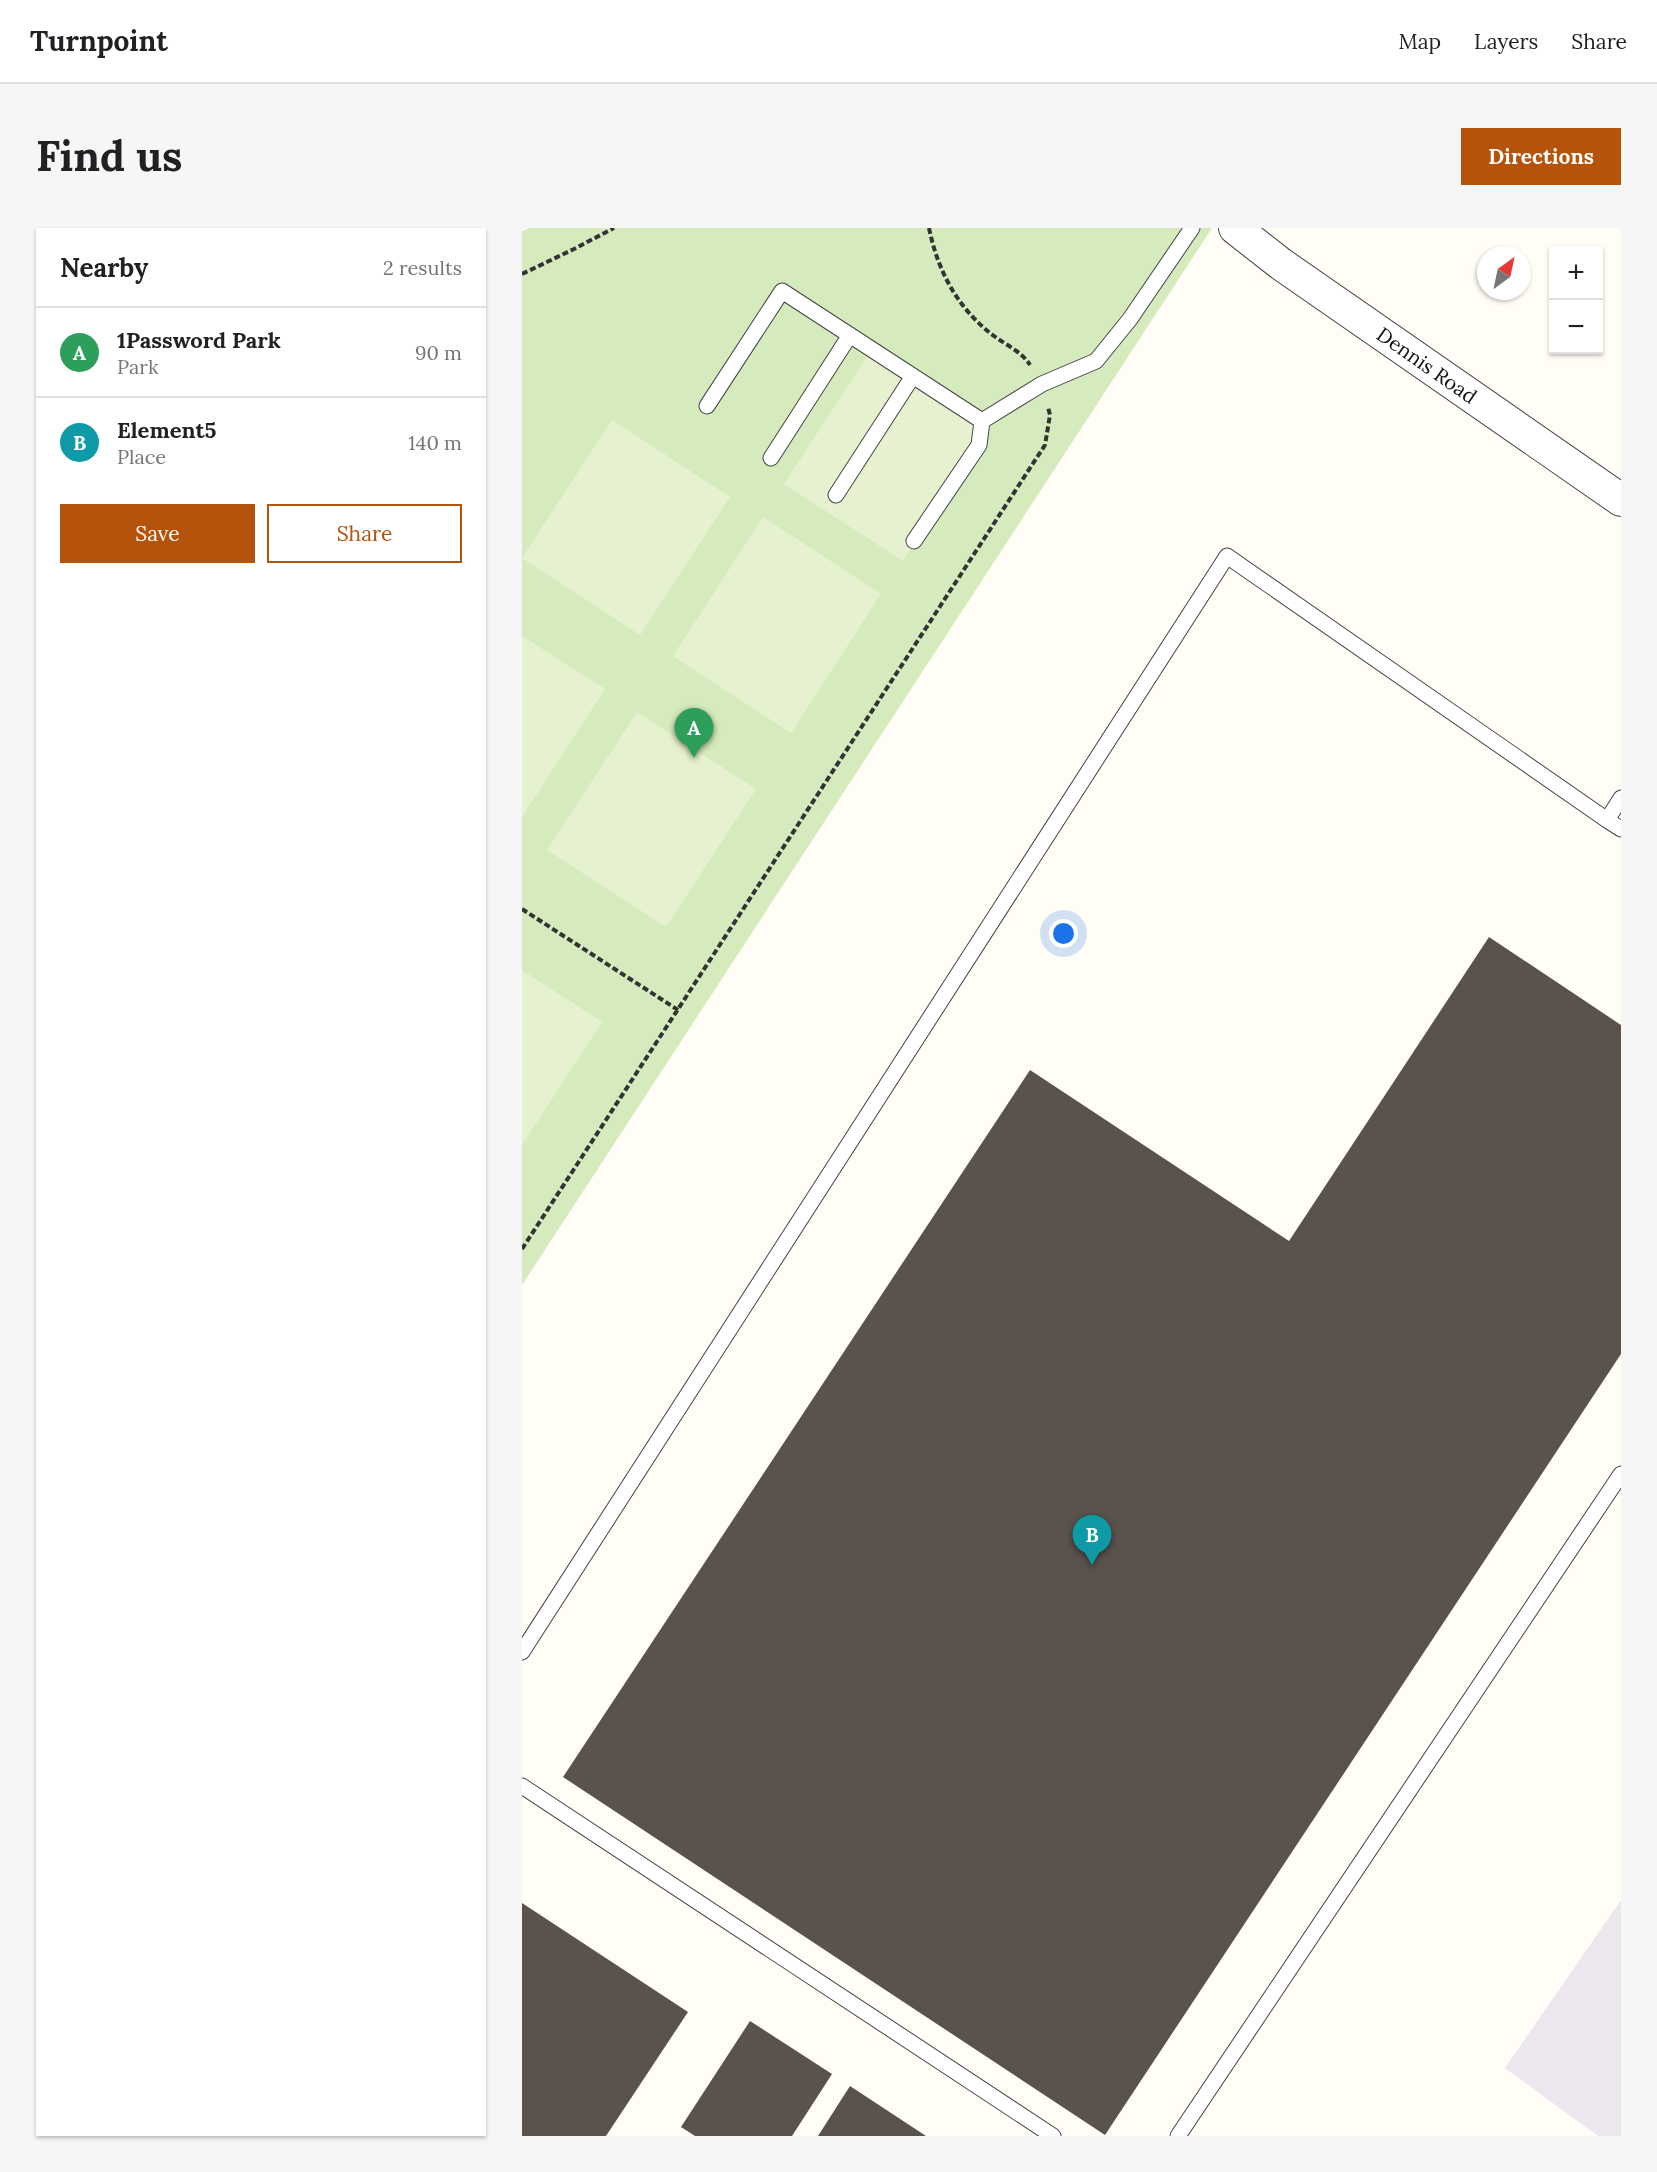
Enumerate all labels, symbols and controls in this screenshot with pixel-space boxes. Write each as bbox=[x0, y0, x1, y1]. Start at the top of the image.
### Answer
text: Turnpoint bbox=[30, 23, 168, 59]
text: Map bbox=[1398, 28, 1441, 55]
text: Layers bbox=[1474, 28, 1538, 55]
text: Share bbox=[1571, 28, 1627, 55]
button: Directions bbox=[1461, 128, 1621, 185]
text: Find us bbox=[36, 129, 182, 183]
north arrow bbox=[1477, 246, 1531, 300]
map controls bbox=[1549, 246, 1603, 354]
button: + bbox=[1549, 246, 1603, 300]
text: Nearby bbox=[60, 251, 148, 284]
text: 2 results bbox=[383, 255, 462, 280]
button: − bbox=[1549, 300, 1603, 354]
street label: Dennis Road bbox=[1372, 321, 1482, 409]
text: 1Password Park bbox=[117, 326, 281, 354]
text: A bbox=[73, 340, 86, 365]
text: 90 m bbox=[415, 340, 462, 365]
text: Park bbox=[117, 354, 159, 379]
text: Element5 bbox=[117, 416, 216, 444]
text: B bbox=[73, 430, 86, 455]
text: 140 m bbox=[408, 430, 462, 455]
text: Place bbox=[117, 444, 166, 469]
button: Save bbox=[60, 504, 255, 563]
button: Share bbox=[267, 504, 462, 563]
pin: A bbox=[674, 708, 714, 758]
your location bbox=[1049, 919, 1078, 948]
pin: B bbox=[1072, 1516, 1112, 1565]

